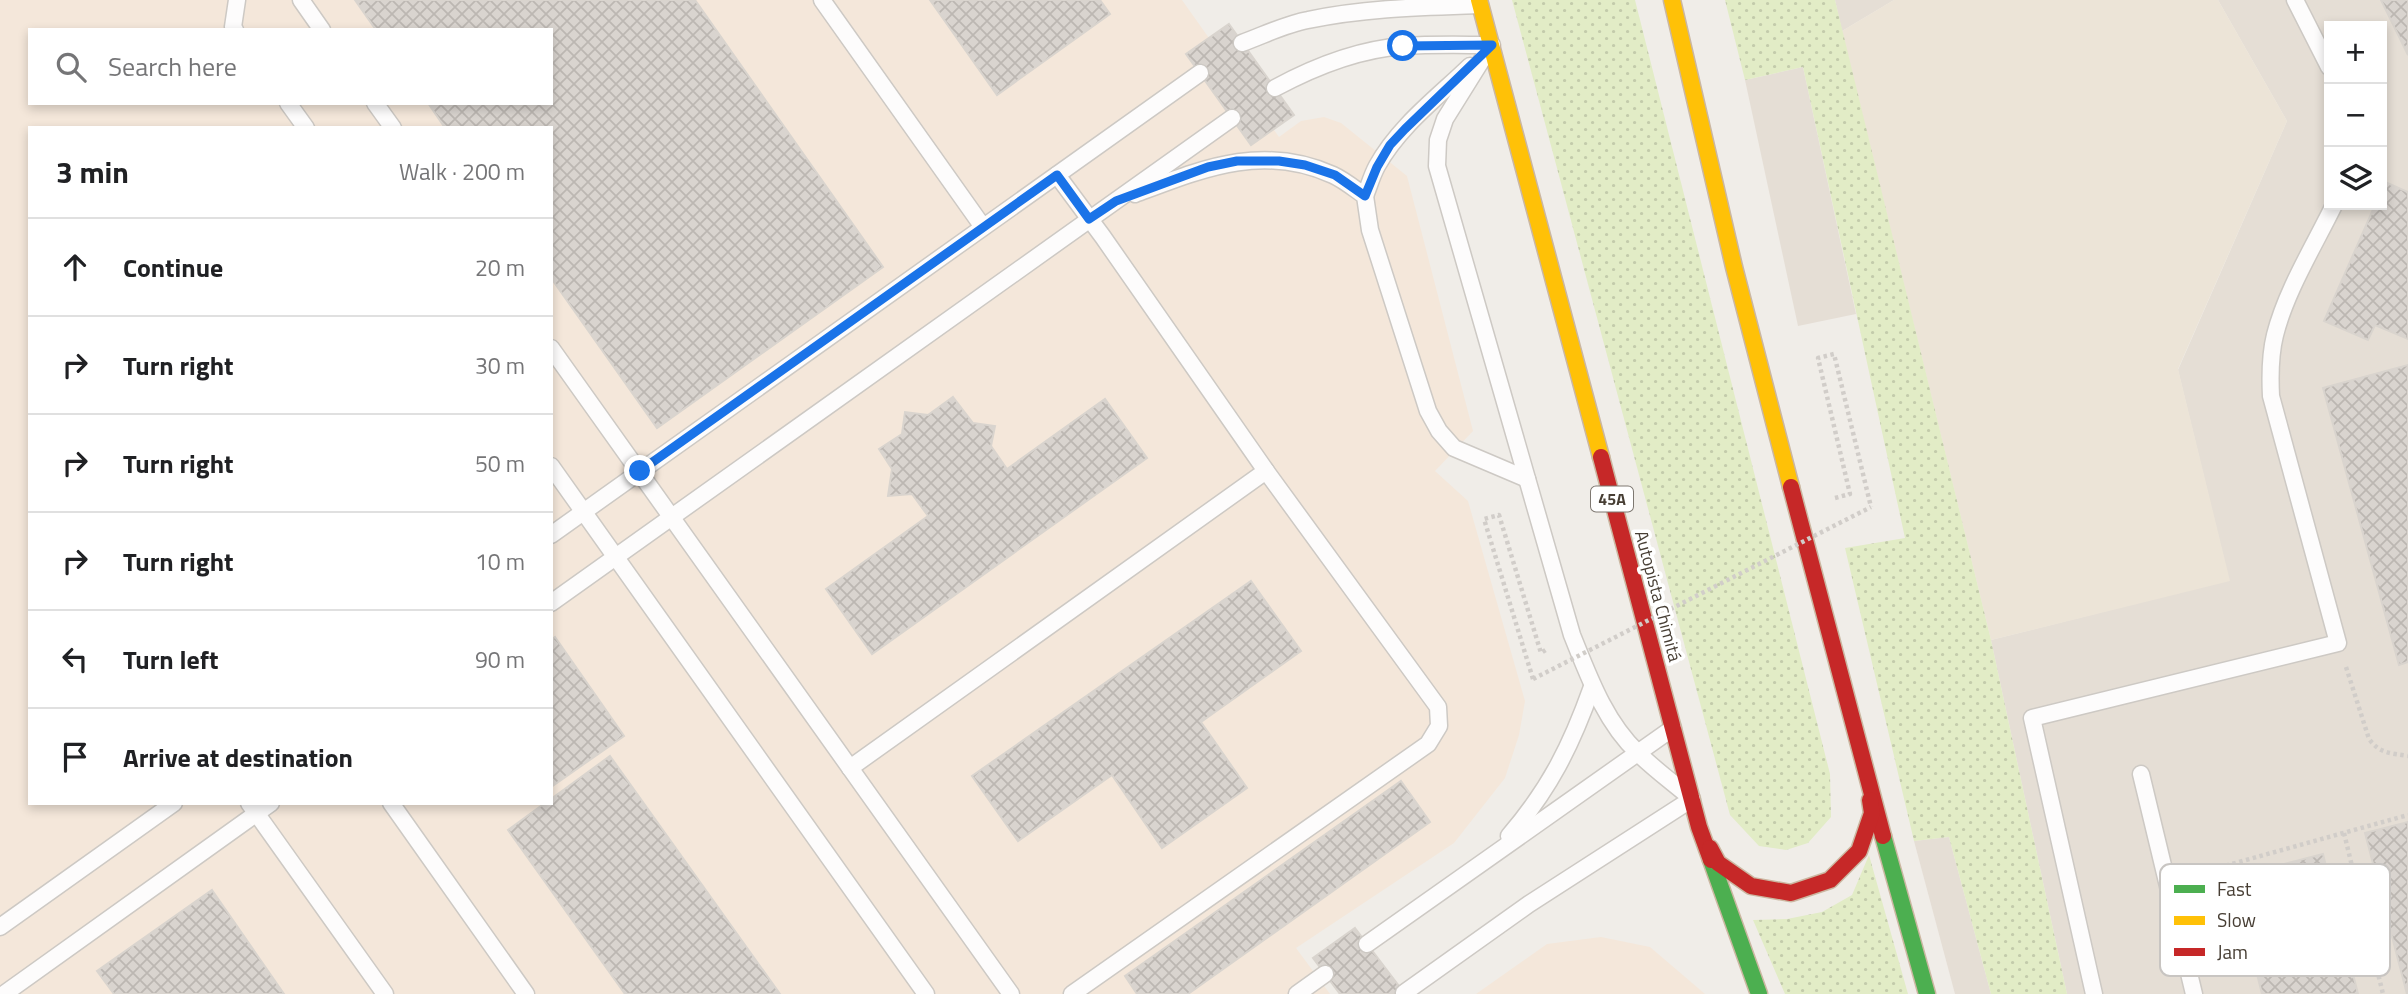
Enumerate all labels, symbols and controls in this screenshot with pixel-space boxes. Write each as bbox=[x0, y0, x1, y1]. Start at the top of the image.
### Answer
map controls bbox=[2324, 21, 2387, 210]
button: + bbox=[2324, 21, 2387, 84]
search box bbox=[28, 28, 553, 105]
route start bbox=[1387, 30, 1418, 61]
text: Search here bbox=[108, 47, 237, 86]
icon: search bbox=[52, 48, 90, 86]
button: − bbox=[2324, 84, 2387, 147]
button: layers bbox=[2324, 147, 2387, 210]
text: 3 min bbox=[56, 149, 129, 195]
text: Walk · 200 m bbox=[399, 154, 525, 189]
icon: ahead bbox=[56, 248, 94, 286]
text: Continue bbox=[123, 248, 223, 287]
text: 20 m bbox=[475, 250, 525, 285]
icon: right bbox=[56, 346, 94, 384]
text: Turn right bbox=[123, 346, 234, 385]
text: 30 m bbox=[475, 348, 525, 383]
icon: right bbox=[56, 444, 94, 482]
text: Turn right bbox=[123, 444, 234, 483]
text: 50 m bbox=[475, 446, 525, 481]
route end bbox=[624, 455, 655, 486]
road number: 45A bbox=[1591, 486, 1633, 512]
street label: Autopista Chimitá bbox=[1628, 527, 1689, 665]
icon: right bbox=[56, 542, 94, 580]
text: Turn right bbox=[123, 542, 234, 581]
text: 10 m bbox=[475, 544, 525, 579]
icon: left bbox=[56, 640, 94, 678]
text: Turn left bbox=[123, 640, 218, 679]
text: 90 m bbox=[475, 642, 525, 677]
icon: arrive bbox=[56, 738, 94, 776]
text: Arrive at destination bbox=[123, 738, 353, 777]
legend bbox=[2160, 864, 2390, 976]
text: Fast bbox=[2217, 874, 2252, 903]
text: Slow bbox=[2217, 905, 2256, 934]
text: Jam bbox=[2217, 937, 2248, 966]

